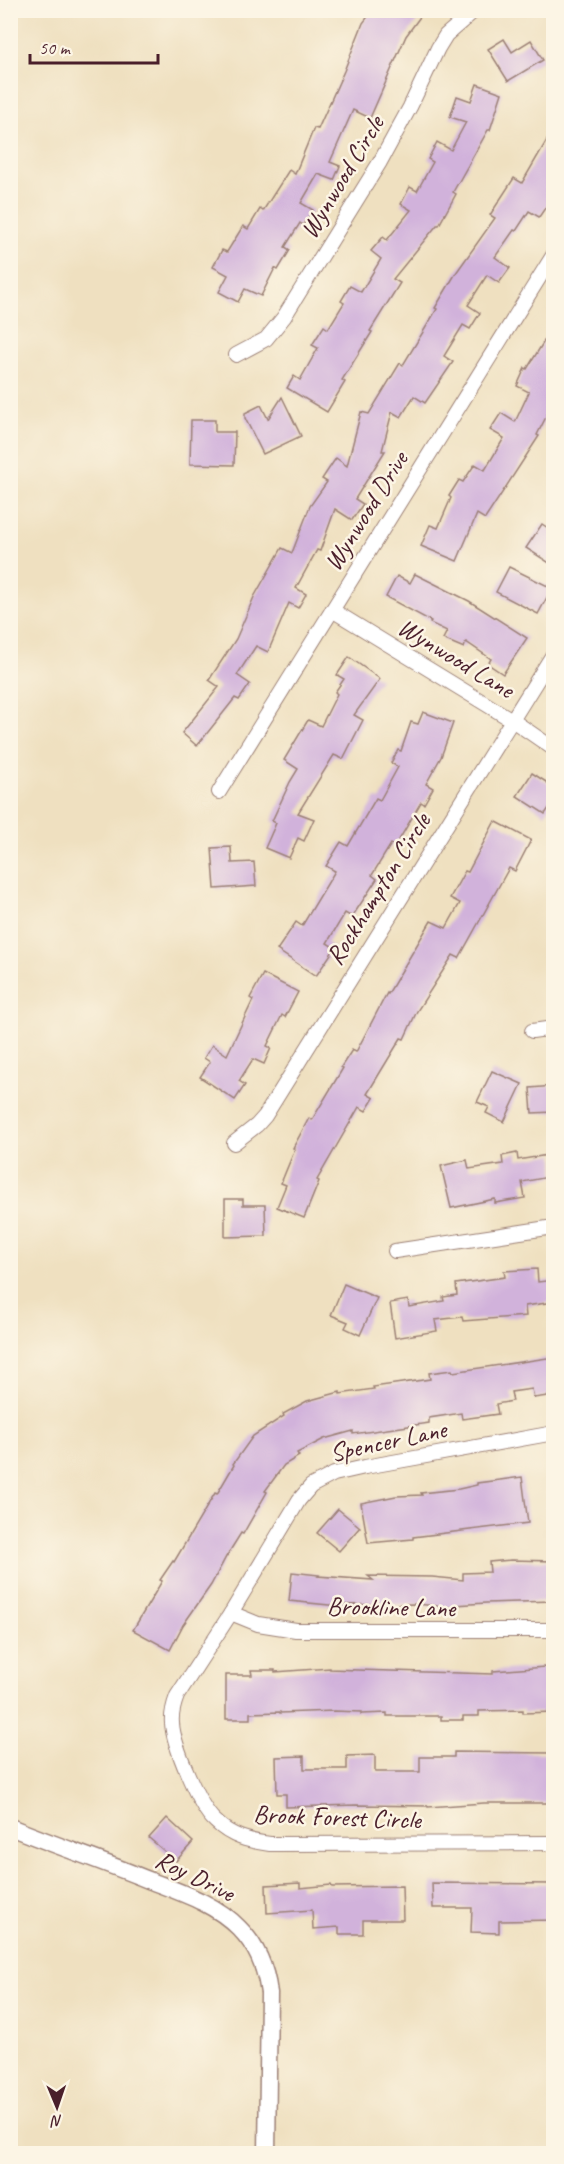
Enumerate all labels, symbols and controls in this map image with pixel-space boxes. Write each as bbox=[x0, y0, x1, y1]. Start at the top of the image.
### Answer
scale bar bbox=[30, 27, 158, 65]
text: 50 m bbox=[39, 37, 72, 59]
street label: Wynwood Circle bbox=[293, 108, 393, 244]
street label: Wynwood Drive bbox=[316, 443, 417, 577]
street label: Wynwood Lane bbox=[392, 610, 522, 707]
street label: Rockhampton Circle bbox=[318, 806, 439, 971]
street label: Spencer Lane bbox=[327, 1412, 452, 1469]
street label: Brookline Lane bbox=[327, 1589, 457, 1625]
street label: Brook Forest Circle bbox=[253, 1798, 423, 1836]
street label: Roy Drive bbox=[150, 1843, 241, 1910]
north arrow bbox=[27, 2077, 87, 2137]
text: N bbox=[49, 2111, 63, 2131]

